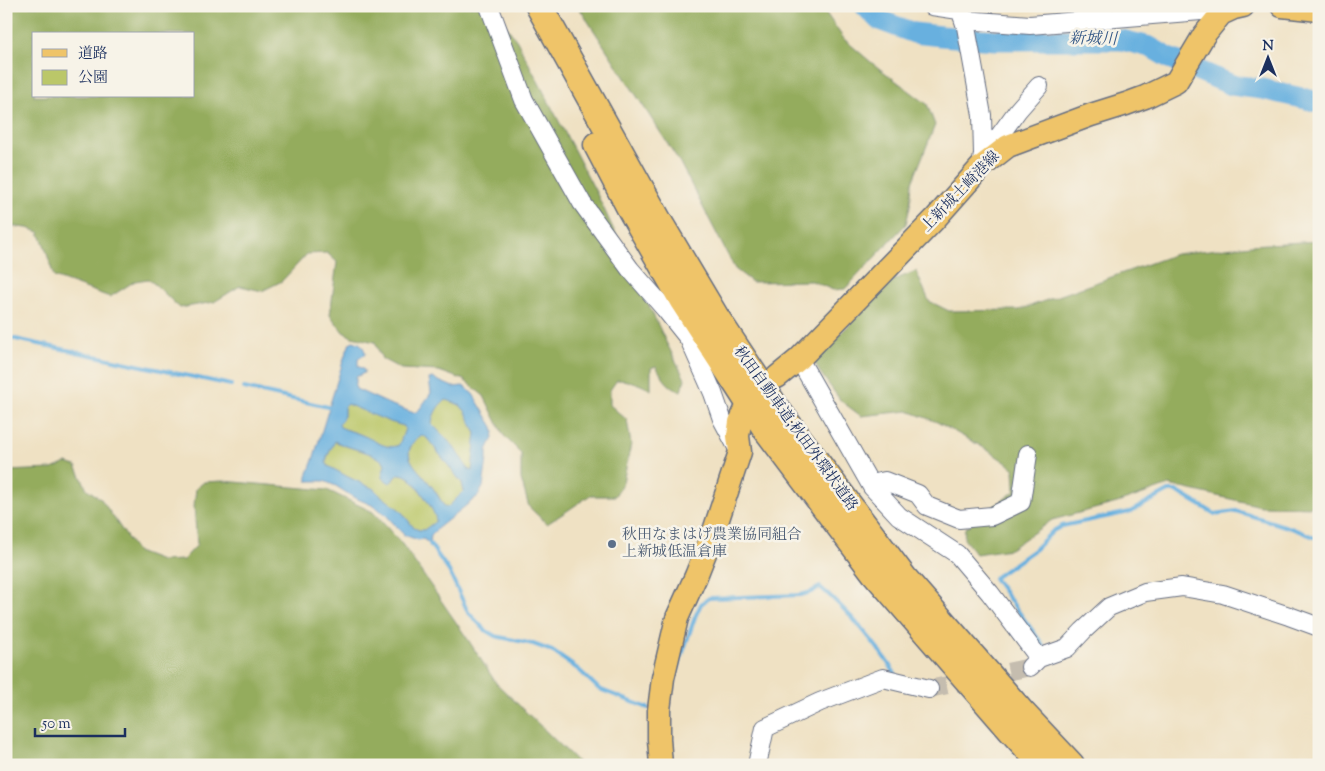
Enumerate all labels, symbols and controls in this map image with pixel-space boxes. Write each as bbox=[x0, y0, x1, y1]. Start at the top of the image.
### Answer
water label: 新城川 bbox=[1069, 28, 1119, 52]
legend bbox=[32, 32, 195, 98]
north arrow bbox=[1242, 32, 1292, 82]
text: N bbox=[1262, 37, 1274, 57]
text: 道路 bbox=[78, 44, 108, 65]
text: 公園 bbox=[78, 68, 108, 89]
street label: 上新城土崎港線 bbox=[917, 147, 1005, 237]
street label: 秋田自動車道;秋田外環状道路 bbox=[728, 342, 862, 516]
place label: 秋田なまはげ農業協同組合 上新城低温倉庫 bbox=[622, 525, 802, 563]
marker: 秋田なまはげ農業協同組合 上新城低温倉庫 bbox=[606, 538, 618, 550]
scale bar bbox=[35, 706, 125, 738]
text: 50 m bbox=[41, 714, 71, 735]

